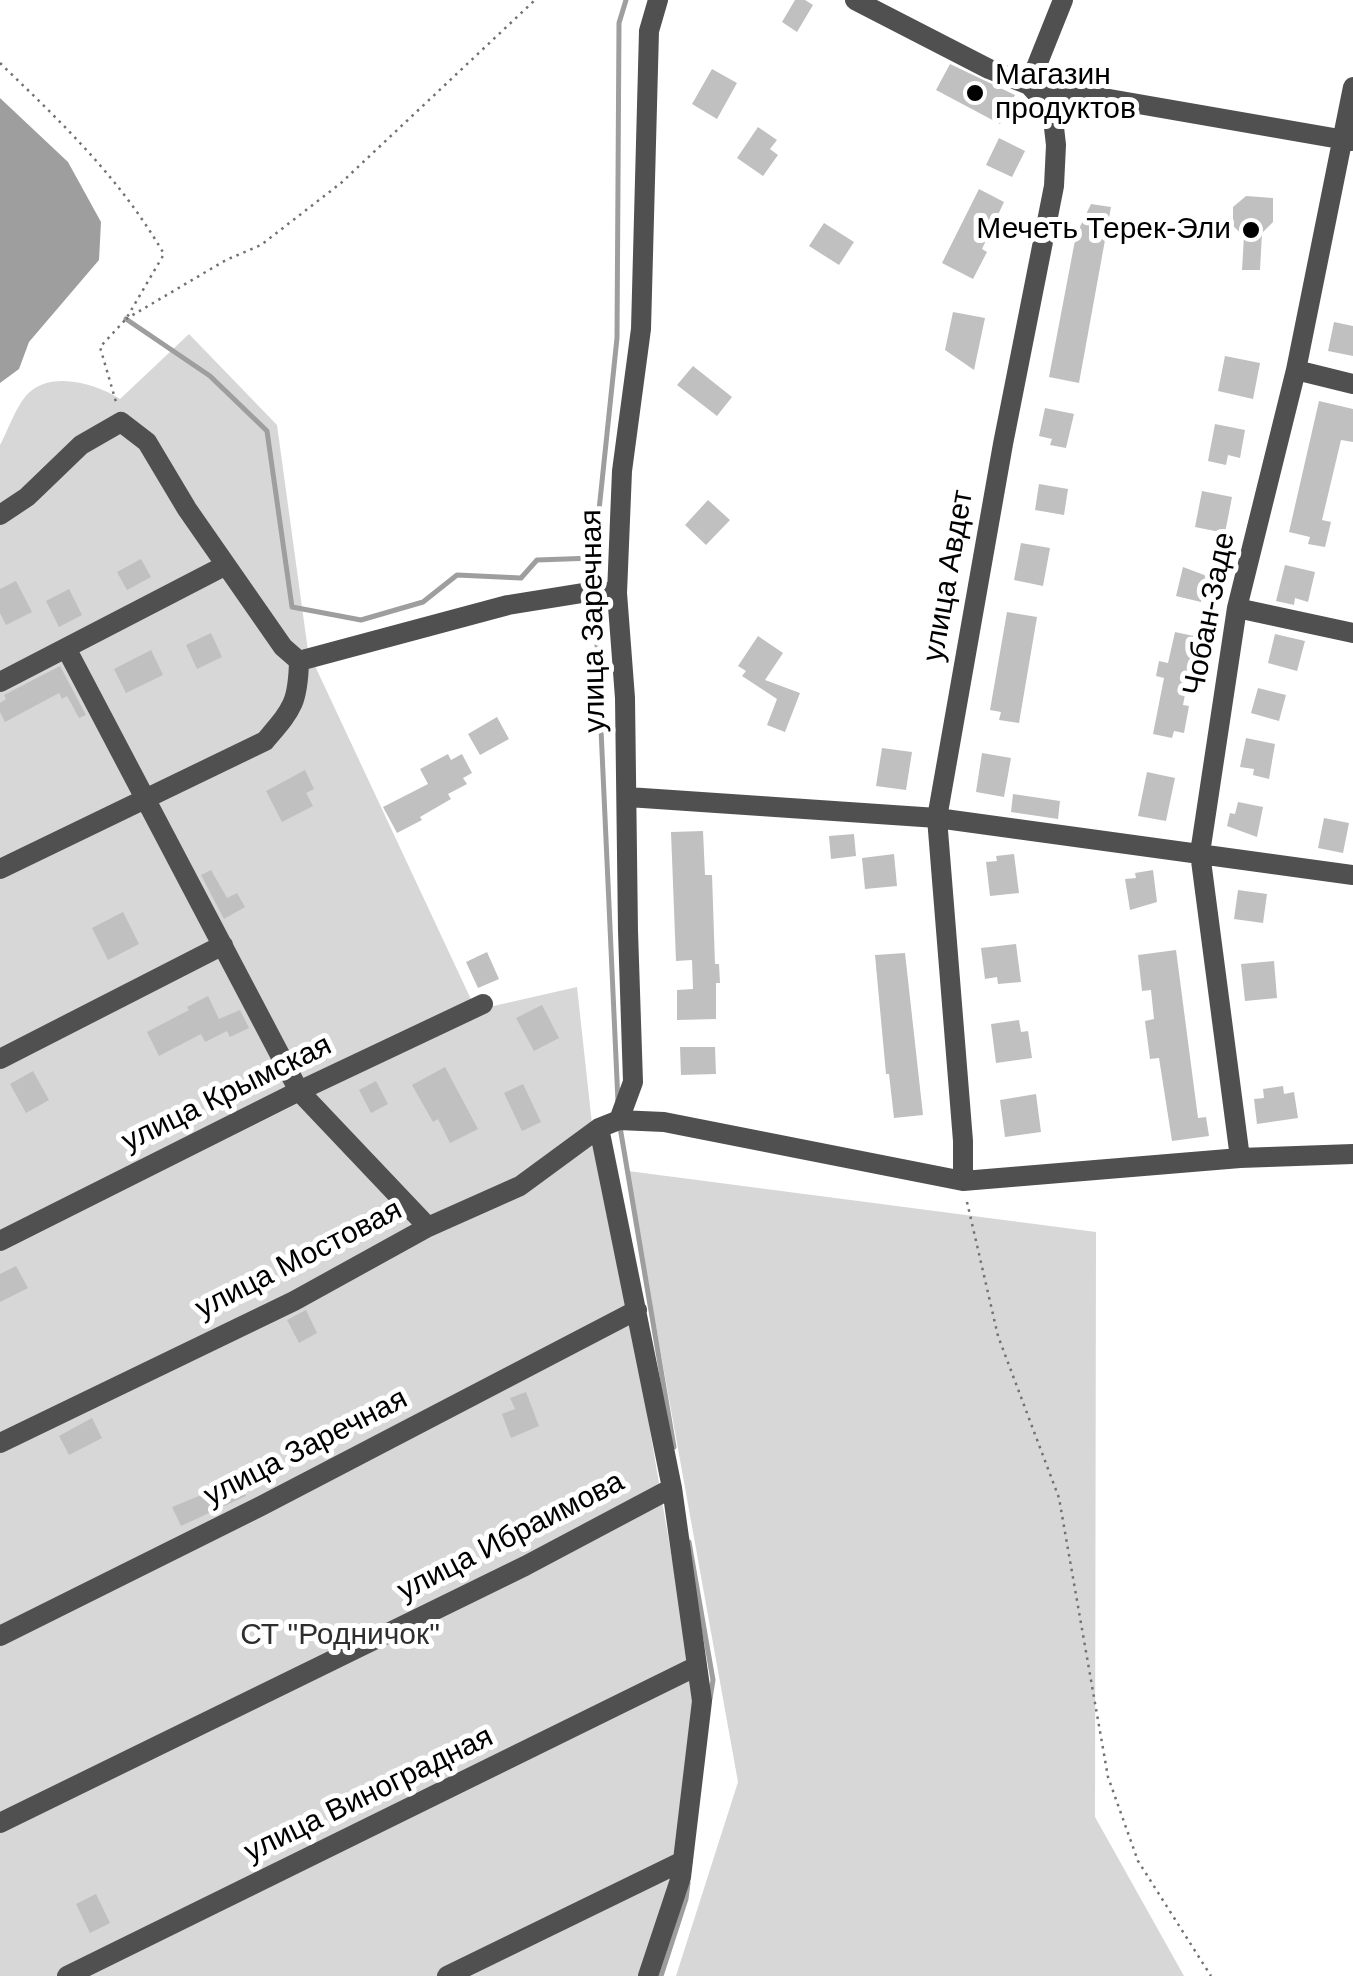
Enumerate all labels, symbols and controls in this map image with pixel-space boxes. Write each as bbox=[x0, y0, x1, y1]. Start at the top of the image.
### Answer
place label: Магазин продуктов bbox=[995, 58, 1136, 128]
marker: Магазин продуктов bbox=[964, 82, 986, 104]
place label: Мечеть Терек-Эли bbox=[976, 212, 1231, 248]
marker: Мечеть Терек-Эли bbox=[1240, 219, 1262, 241]
street label: улица Авдет bbox=[916, 488, 982, 664]
street label: улица Заречная bbox=[574, 509, 614, 733]
street label: Чобан-Заде bbox=[1177, 529, 1243, 699]
street label: улица Крымская bbox=[116, 1028, 338, 1160]
street label: улица Мостовая bbox=[190, 1193, 408, 1327]
street label: улица Заречная bbox=[198, 1381, 414, 1515]
street label: улица Ибраимова bbox=[392, 1464, 630, 1610]
park label: СТ "Родничок" bbox=[240, 1618, 440, 1654]
street label: улица Виноградная bbox=[239, 1719, 499, 1871]

